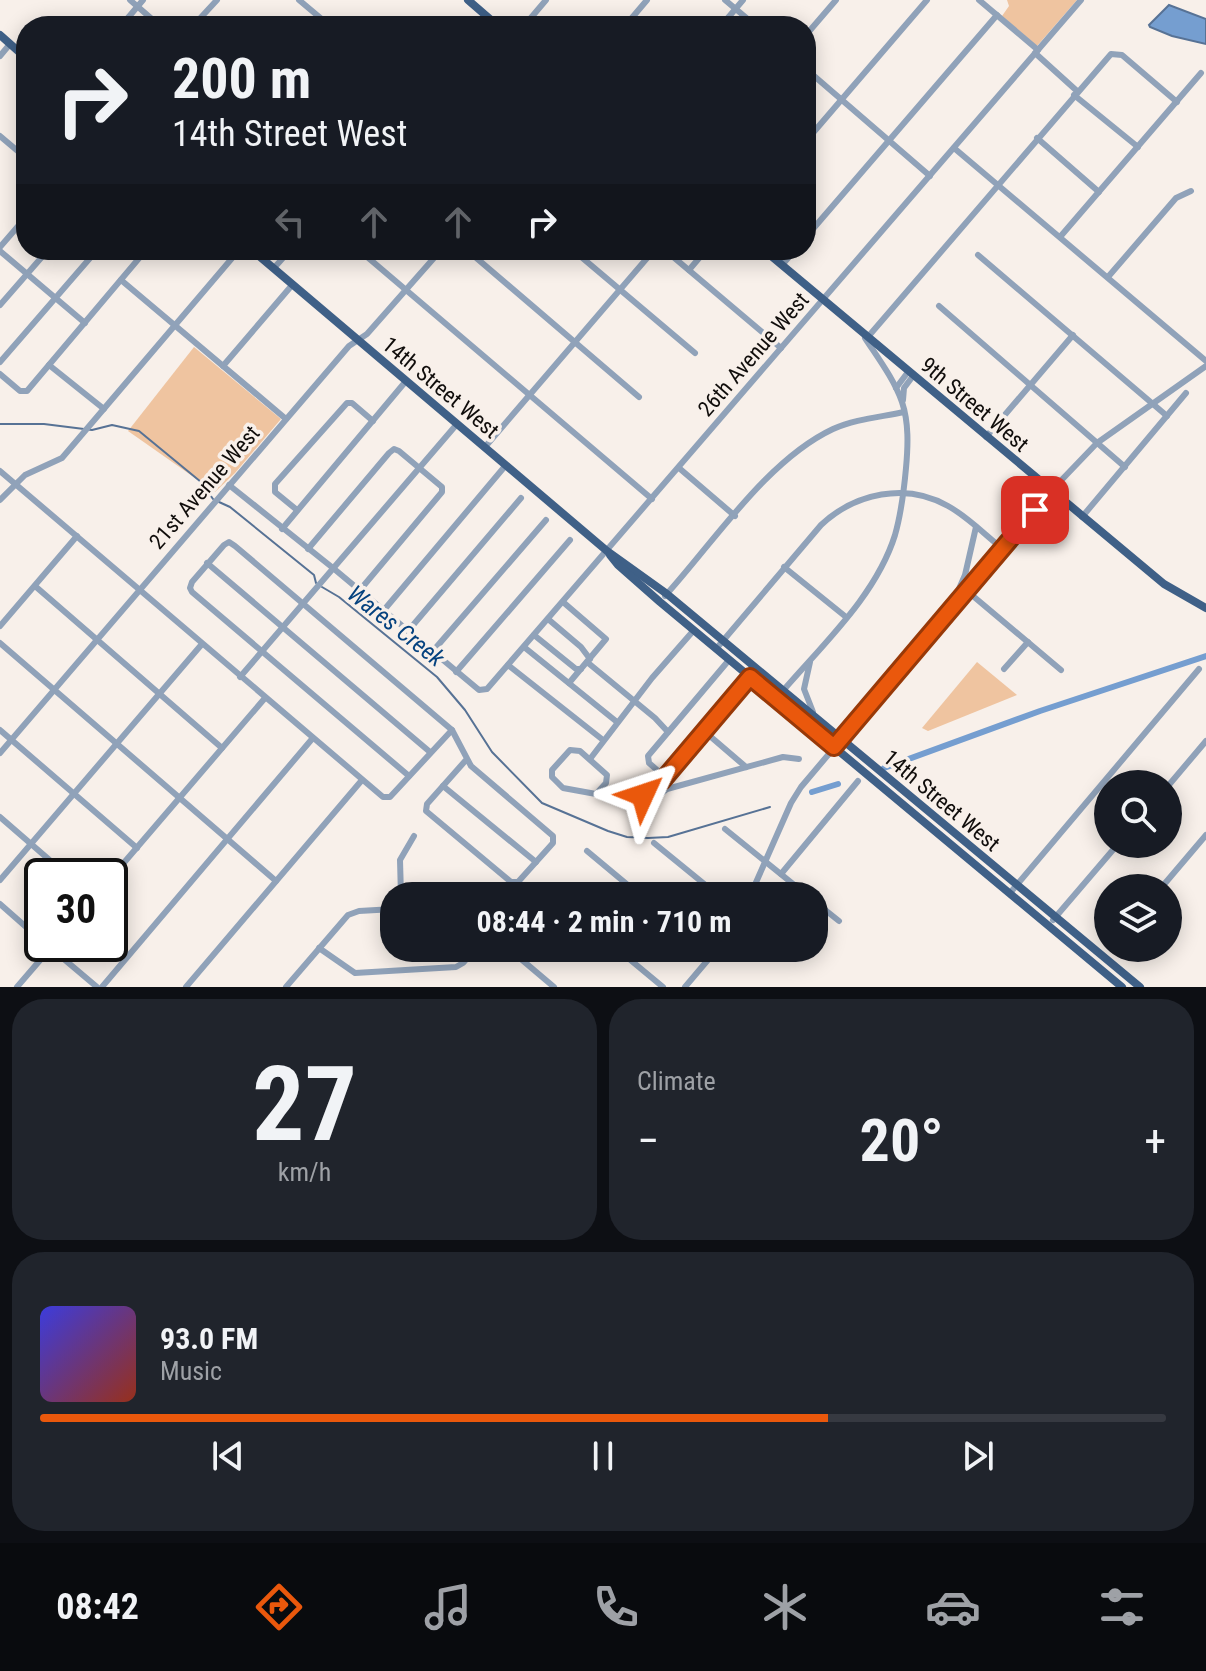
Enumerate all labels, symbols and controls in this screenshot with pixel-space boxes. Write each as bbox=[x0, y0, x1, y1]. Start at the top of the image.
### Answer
text: 200 m bbox=[172, 46, 311, 112]
icon: right bbox=[40, 48, 144, 152]
text: 14th Street West bbox=[172, 113, 407, 155]
icon: left bbox=[268, 200, 312, 244]
icon: ahead bbox=[352, 200, 396, 244]
icon: ahead bbox=[436, 200, 480, 244]
icon: right bbox=[520, 200, 564, 244]
street label: 26th Avenue West bbox=[693, 287, 814, 421]
street label: 14th Street West bbox=[378, 332, 504, 443]
street label: 9th Street West bbox=[916, 352, 1034, 457]
street label: 21st Avenue West bbox=[144, 421, 265, 554]
pin bbox=[1001, 476, 1069, 544]
icon: arrive bbox=[1013, 488, 1057, 532]
water label: Wares Creek bbox=[342, 580, 450, 673]
street label: 14th Street West bbox=[879, 745, 1005, 856]
position arrow bbox=[601, 753, 685, 837]
map controls bbox=[1094, 770, 1182, 962]
button: search bbox=[1094, 770, 1182, 858]
speed limit sign: 30 bbox=[24, 858, 128, 962]
button: layers bbox=[1094, 874, 1182, 962]
text: 08:44 · 2 min · 710 m bbox=[477, 904, 731, 939]
text: 27 bbox=[252, 1044, 357, 1165]
text: Climate bbox=[637, 1066, 716, 1096]
text: 20° bbox=[860, 1105, 944, 1176]
text: − bbox=[637, 1115, 659, 1167]
text: + bbox=[1144, 1115, 1166, 1167]
text: km/h bbox=[278, 1157, 331, 1187]
text: 93.0 FM bbox=[160, 1321, 258, 1356]
text: Music bbox=[160, 1356, 222, 1386]
icon: previous bbox=[206, 1434, 250, 1478]
icon: pause bbox=[581, 1434, 625, 1478]
icon: next bbox=[956, 1434, 1000, 1478]
icon: directions bbox=[251, 1579, 307, 1635]
icon: music bbox=[420, 1579, 476, 1635]
icon: phone bbox=[588, 1579, 644, 1635]
icon: climate bbox=[757, 1579, 813, 1635]
icon: car bbox=[925, 1579, 981, 1635]
icon: filters bbox=[1094, 1579, 1150, 1635]
text: 08:42 bbox=[56, 1586, 139, 1628]

